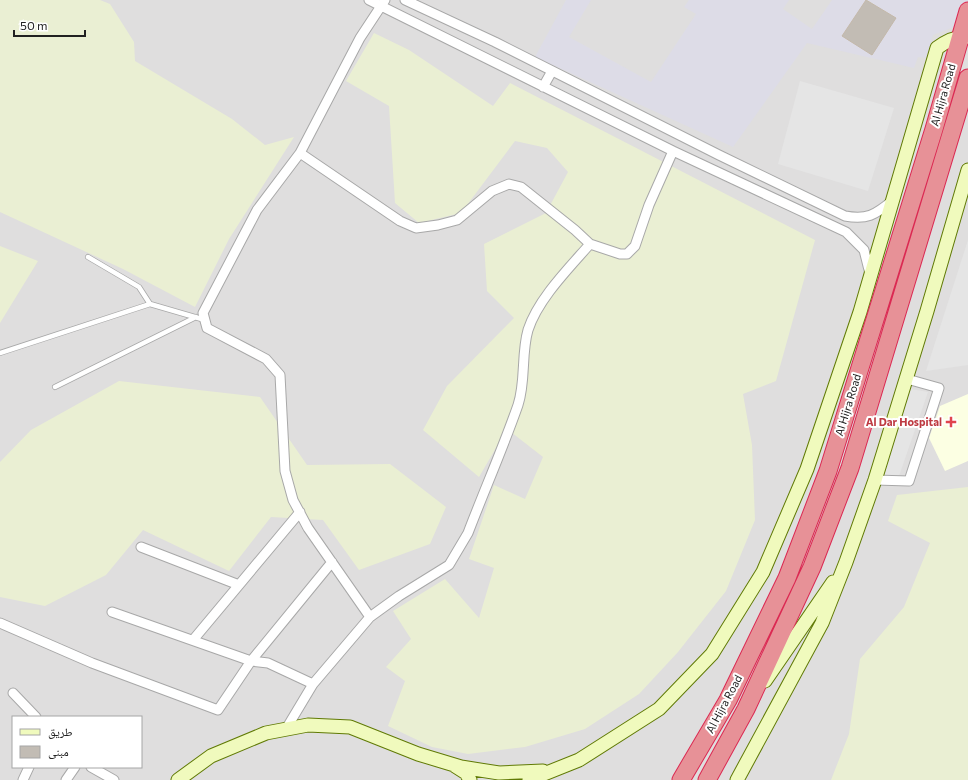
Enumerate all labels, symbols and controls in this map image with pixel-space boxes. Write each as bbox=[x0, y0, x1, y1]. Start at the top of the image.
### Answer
scale bar bbox=[14, 12, 85, 38]
text: 50 m bbox=[20, 18, 48, 32]
street label: Al Hijra Road bbox=[927, 62, 958, 128]
street label: Al Hijra Road bbox=[832, 372, 863, 437]
place label: Al Dar Hospital bbox=[866, 415, 942, 428]
marker: Al Dar Hospital bbox=[945, 416, 957, 428]
street label: Al Hijra Road bbox=[703, 672, 744, 735]
legend bbox=[12, 716, 142, 768]
text: طريق bbox=[48, 724, 73, 739]
text: مبنى bbox=[48, 744, 69, 759]

